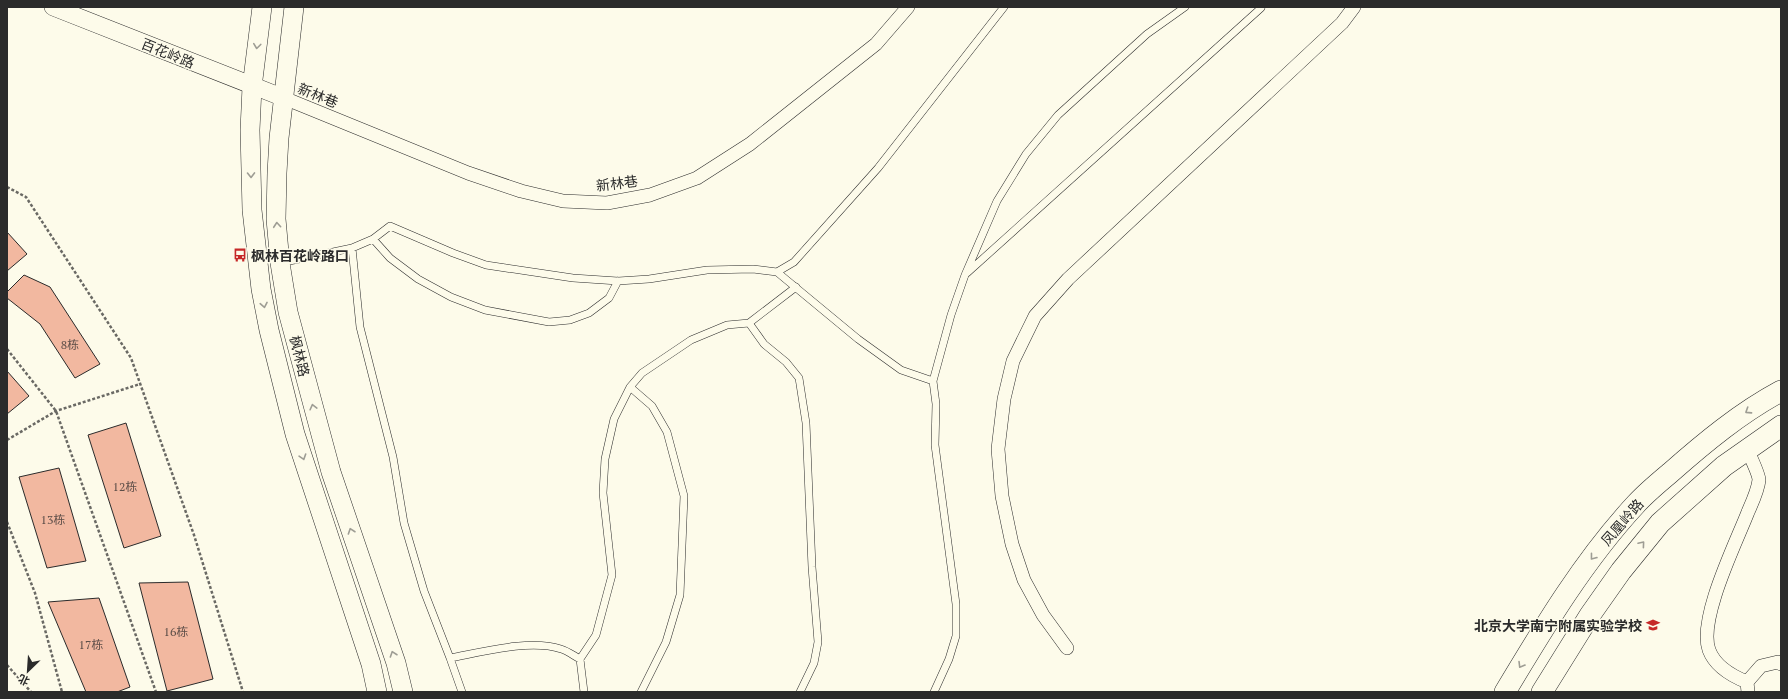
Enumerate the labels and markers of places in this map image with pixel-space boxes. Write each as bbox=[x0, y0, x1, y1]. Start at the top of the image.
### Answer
place label: 枫林百花岭路口 bbox=[251, 246, 349, 265]
bus stop icon: 枫林百花岭路口 bbox=[232, 247, 248, 263]
place label: 北京大学南宁附属实验学校 bbox=[1474, 616, 1642, 635]
school or university icon: 北京大学南宁附属实验学校 bbox=[1645, 617, 1661, 633]

